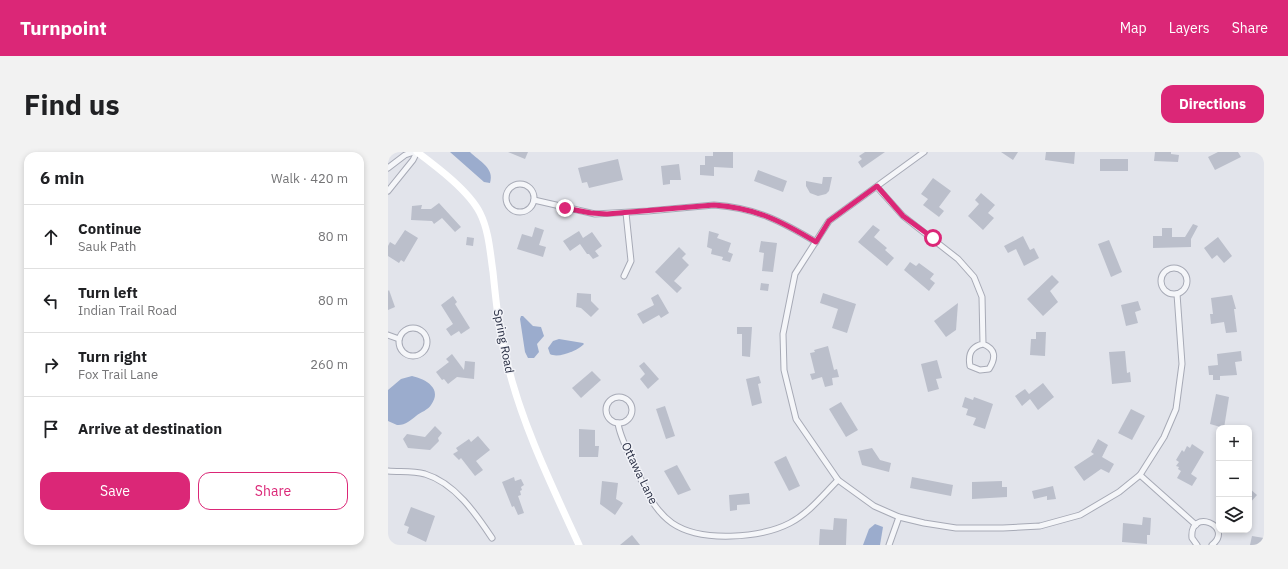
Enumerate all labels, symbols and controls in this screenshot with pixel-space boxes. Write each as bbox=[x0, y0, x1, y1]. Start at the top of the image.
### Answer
text: Turnpoint bbox=[20, 16, 107, 40]
text: Map bbox=[1120, 19, 1147, 37]
text: Layers bbox=[1169, 19, 1210, 37]
text: Share bbox=[1232, 19, 1268, 37]
button: Directions bbox=[1161, 85, 1264, 123]
text: Find us bbox=[24, 86, 120, 123]
text: 6 min bbox=[40, 167, 84, 189]
text: Walk · 420 m bbox=[271, 170, 348, 187]
route end bbox=[556, 199, 574, 217]
text: Continue bbox=[78, 219, 142, 238]
icon: ahead bbox=[40, 226, 62, 248]
text: 80 m bbox=[318, 228, 348, 245]
route start bbox=[924, 229, 942, 247]
text: Sauk Path bbox=[78, 238, 136, 255]
text: Turn left bbox=[78, 283, 138, 302]
icon: left bbox=[40, 290, 62, 312]
text: 80 m bbox=[318, 292, 348, 309]
text: Indian Trail Road bbox=[78, 302, 177, 319]
street label: Spring Road bbox=[490, 308, 518, 374]
text: Turn right bbox=[78, 347, 147, 366]
icon: right bbox=[40, 354, 62, 376]
text: 260 m bbox=[310, 356, 348, 373]
text: Fox Trail Lane bbox=[78, 366, 158, 383]
icon: arrive bbox=[40, 418, 62, 440]
text: Arrive at destination bbox=[78, 419, 222, 438]
map controls bbox=[1216, 425, 1252, 533]
button: + bbox=[1216, 425, 1252, 461]
street label: Ottawa Lane bbox=[618, 439, 662, 507]
button: − bbox=[1216, 461, 1252, 497]
button: Save bbox=[40, 472, 190, 510]
button: Share bbox=[198, 472, 348, 510]
button: layers bbox=[1216, 497, 1252, 533]

